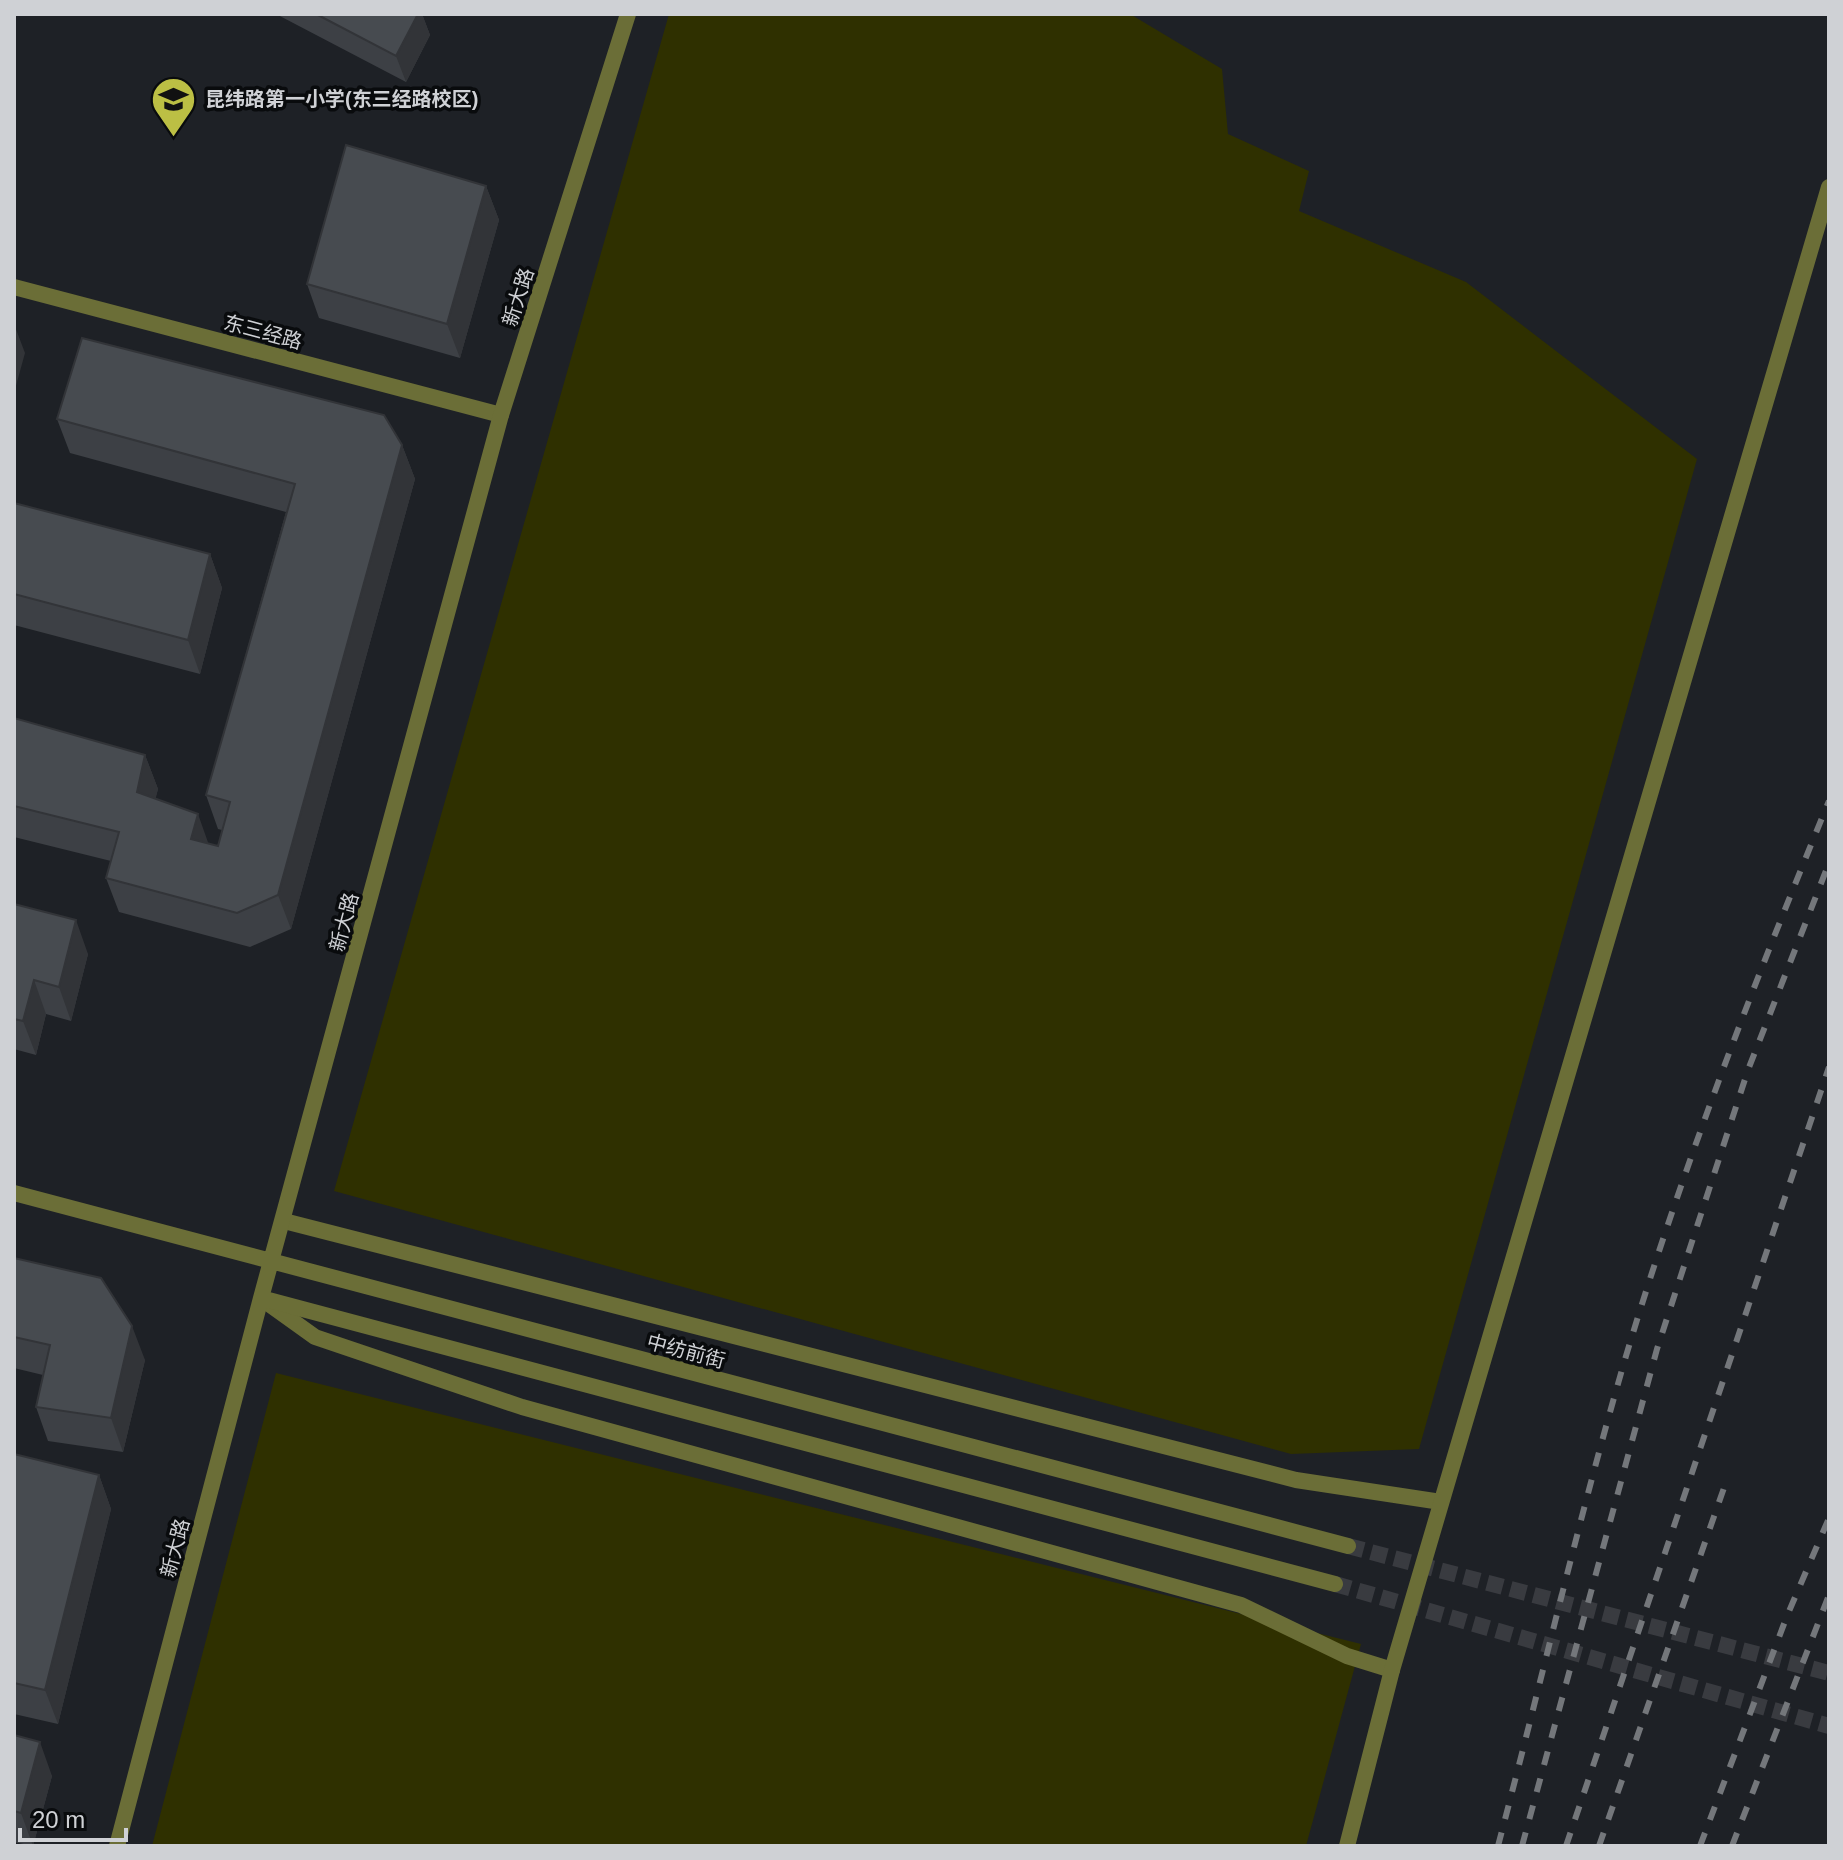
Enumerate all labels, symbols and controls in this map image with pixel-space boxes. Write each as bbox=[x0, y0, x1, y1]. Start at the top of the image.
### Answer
school or university icon: 昆纬路第一小学(东三经路校区) bbox=[150, 75, 198, 138]
place label: 昆纬路第一小学(东三经路校区) bbox=[205, 88, 478, 110]
street label: 新大路 bbox=[498, 265, 538, 329]
street label: 东三经路 bbox=[222, 311, 304, 353]
street label: 新大路 bbox=[326, 890, 362, 954]
street label: 中纺前街 bbox=[645, 1330, 727, 1372]
street label: 新大路 bbox=[157, 1516, 193, 1580]
scale bar bbox=[20, 1792, 126, 1842]
text: 20 m bbox=[32, 1806, 85, 1833]

